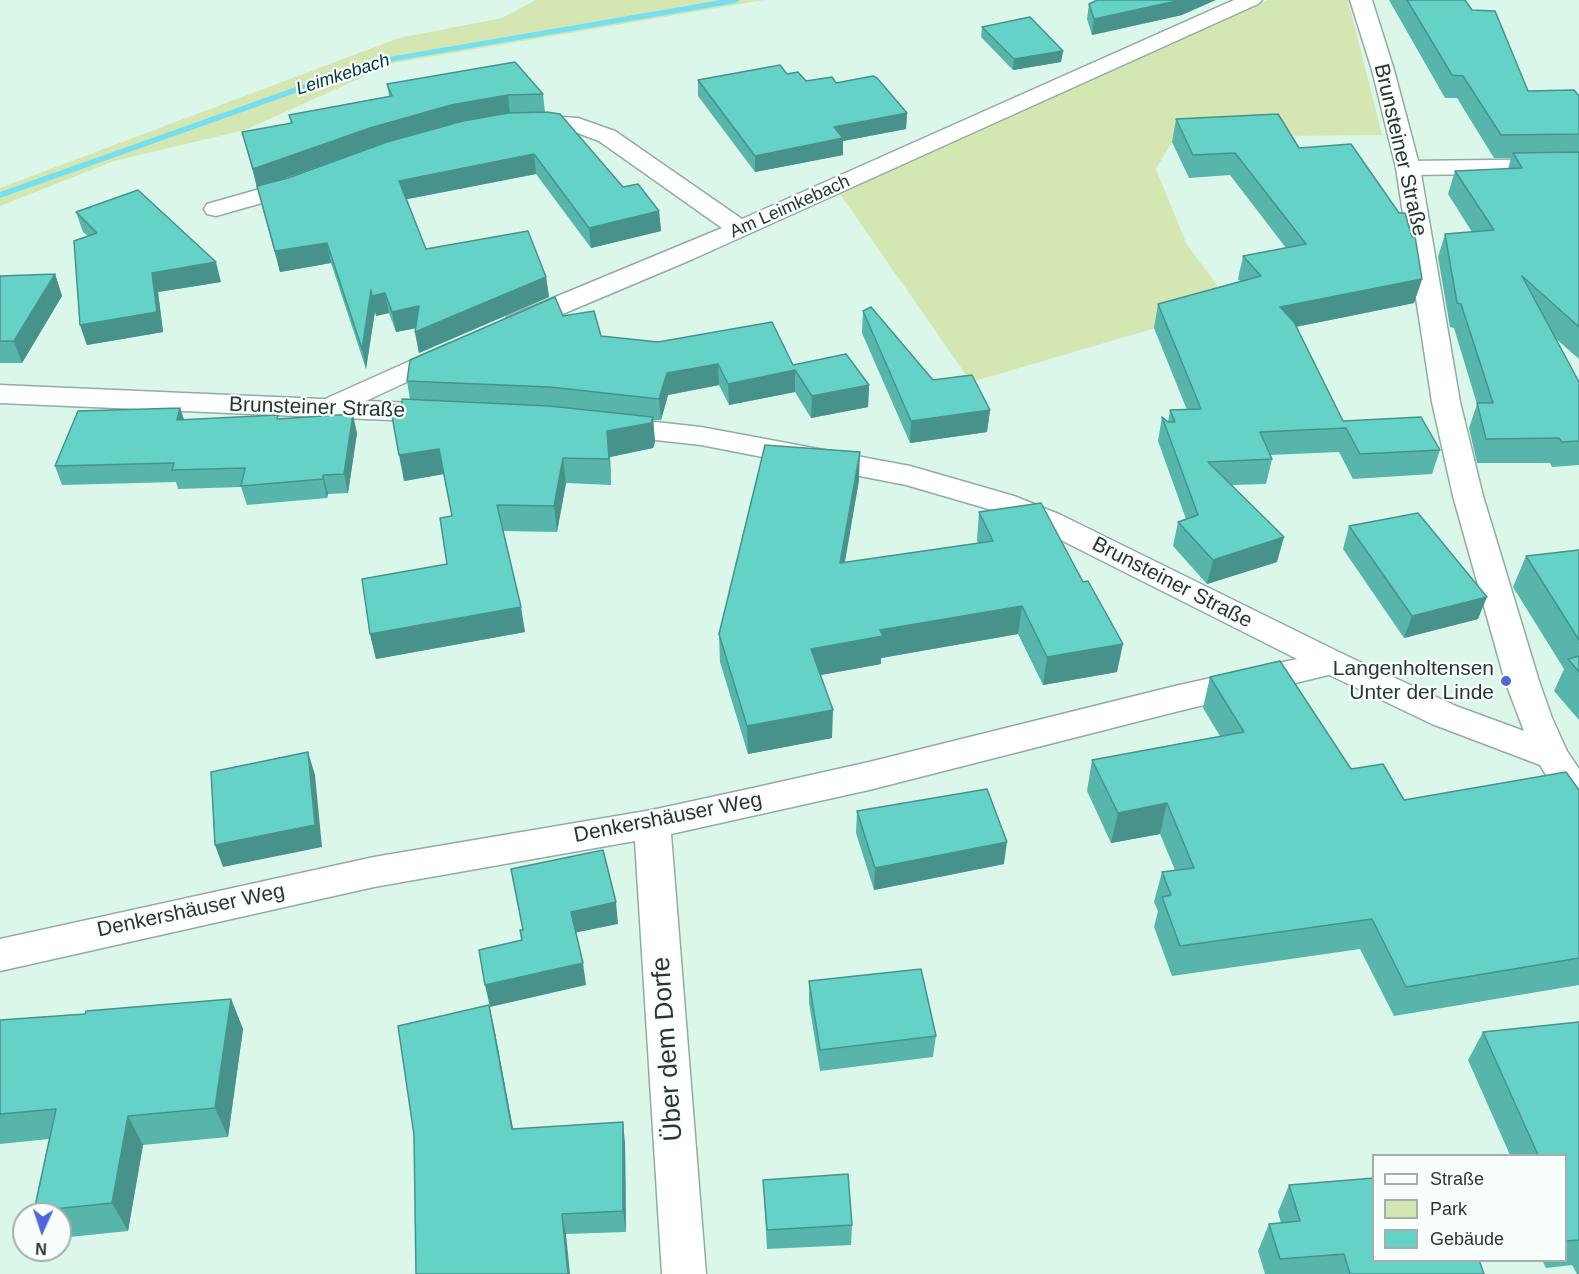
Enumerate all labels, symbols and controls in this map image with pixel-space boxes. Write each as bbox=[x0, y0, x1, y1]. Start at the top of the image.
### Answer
water label: Leimkebach bbox=[294, 50, 392, 100]
street label: Brunsteiner Straße bbox=[1368, 61, 1432, 239]
street label: Am Leimkebach bbox=[727, 171, 853, 243]
street label: Brunsteiner Straße bbox=[228, 392, 406, 424]
street label: Brunsteiner Straße bbox=[1088, 532, 1256, 634]
place label: Langenholtensen Unter der Linde bbox=[1333, 656, 1494, 706]
marker: Langenholtensen Unter der Linde bbox=[1499, 674, 1513, 688]
street label: Denkershäuser Weg bbox=[572, 787, 764, 849]
street label: Denkershäuser Weg bbox=[95, 879, 287, 943]
street label: Über dem Dorfe bbox=[646, 956, 690, 1142]
legend bbox=[1372, 1154, 1567, 1262]
text: Straße bbox=[1430, 1169, 1484, 1189]
text: Park bbox=[1430, 1199, 1467, 1219]
north arrow bbox=[12, 1202, 72, 1262]
text: Gebäude bbox=[1430, 1229, 1504, 1249]
text: N bbox=[35, 1240, 47, 1257]

